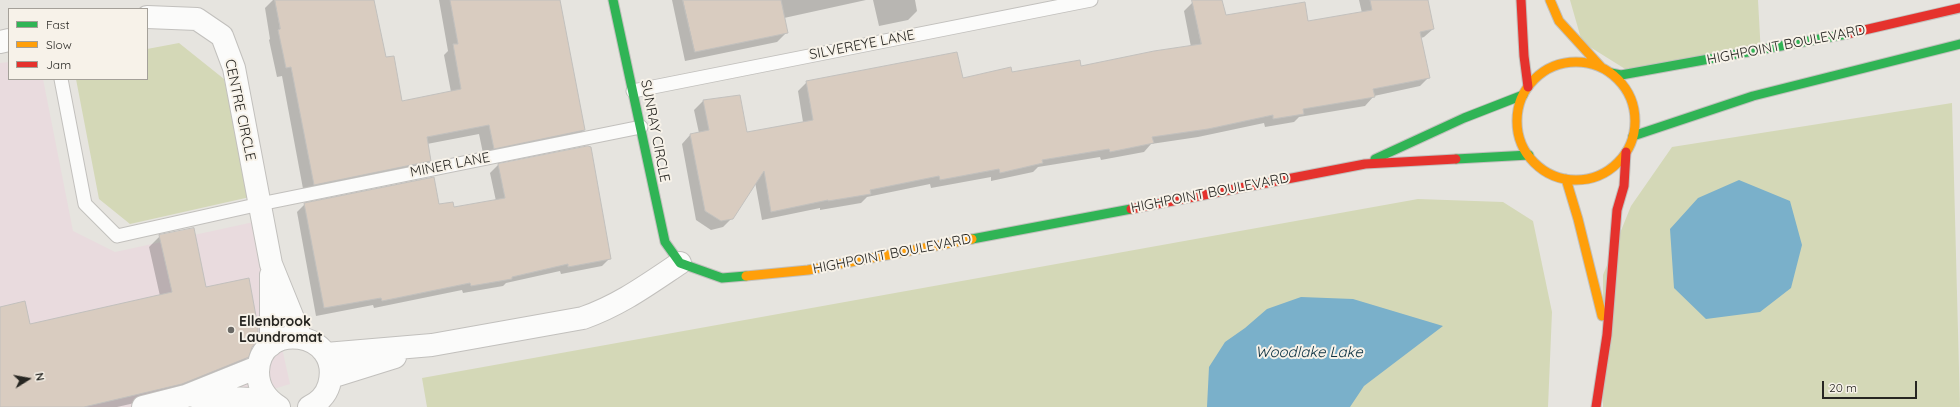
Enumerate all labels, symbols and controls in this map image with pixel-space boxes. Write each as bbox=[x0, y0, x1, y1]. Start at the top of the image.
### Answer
legend bbox=[8, 8, 148, 80]
text: Fast bbox=[46, 17, 70, 32]
street label: HIGHPOINT BOULEVARD bbox=[1705, 21, 1867, 69]
street label: SILVEREYE LANE bbox=[808, 27, 916, 63]
text: Slow bbox=[46, 37, 72, 52]
text: Jam bbox=[46, 57, 71, 72]
street label: CENTRE CIRCLE bbox=[221, 58, 259, 162]
street label: SUNRAY CIRCLE bbox=[637, 78, 673, 184]
street label: MINER LANE bbox=[409, 149, 491, 181]
street label: HIGHPOINT BOULEVARD bbox=[1129, 169, 1291, 217]
street label: HIGHPOINT BOULEVARD bbox=[811, 230, 973, 278]
place label: Ellenbrook Laundromat bbox=[239, 314, 323, 346]
marker: Ellenbrook Laundromat bbox=[226, 325, 236, 335]
water label: Woodlake Lake bbox=[1255, 343, 1363, 361]
north arrow bbox=[8, 359, 48, 399]
text: N bbox=[32, 371, 47, 382]
scale bar bbox=[1824, 373, 1919, 399]
text: 20 m bbox=[1829, 380, 1857, 395]

